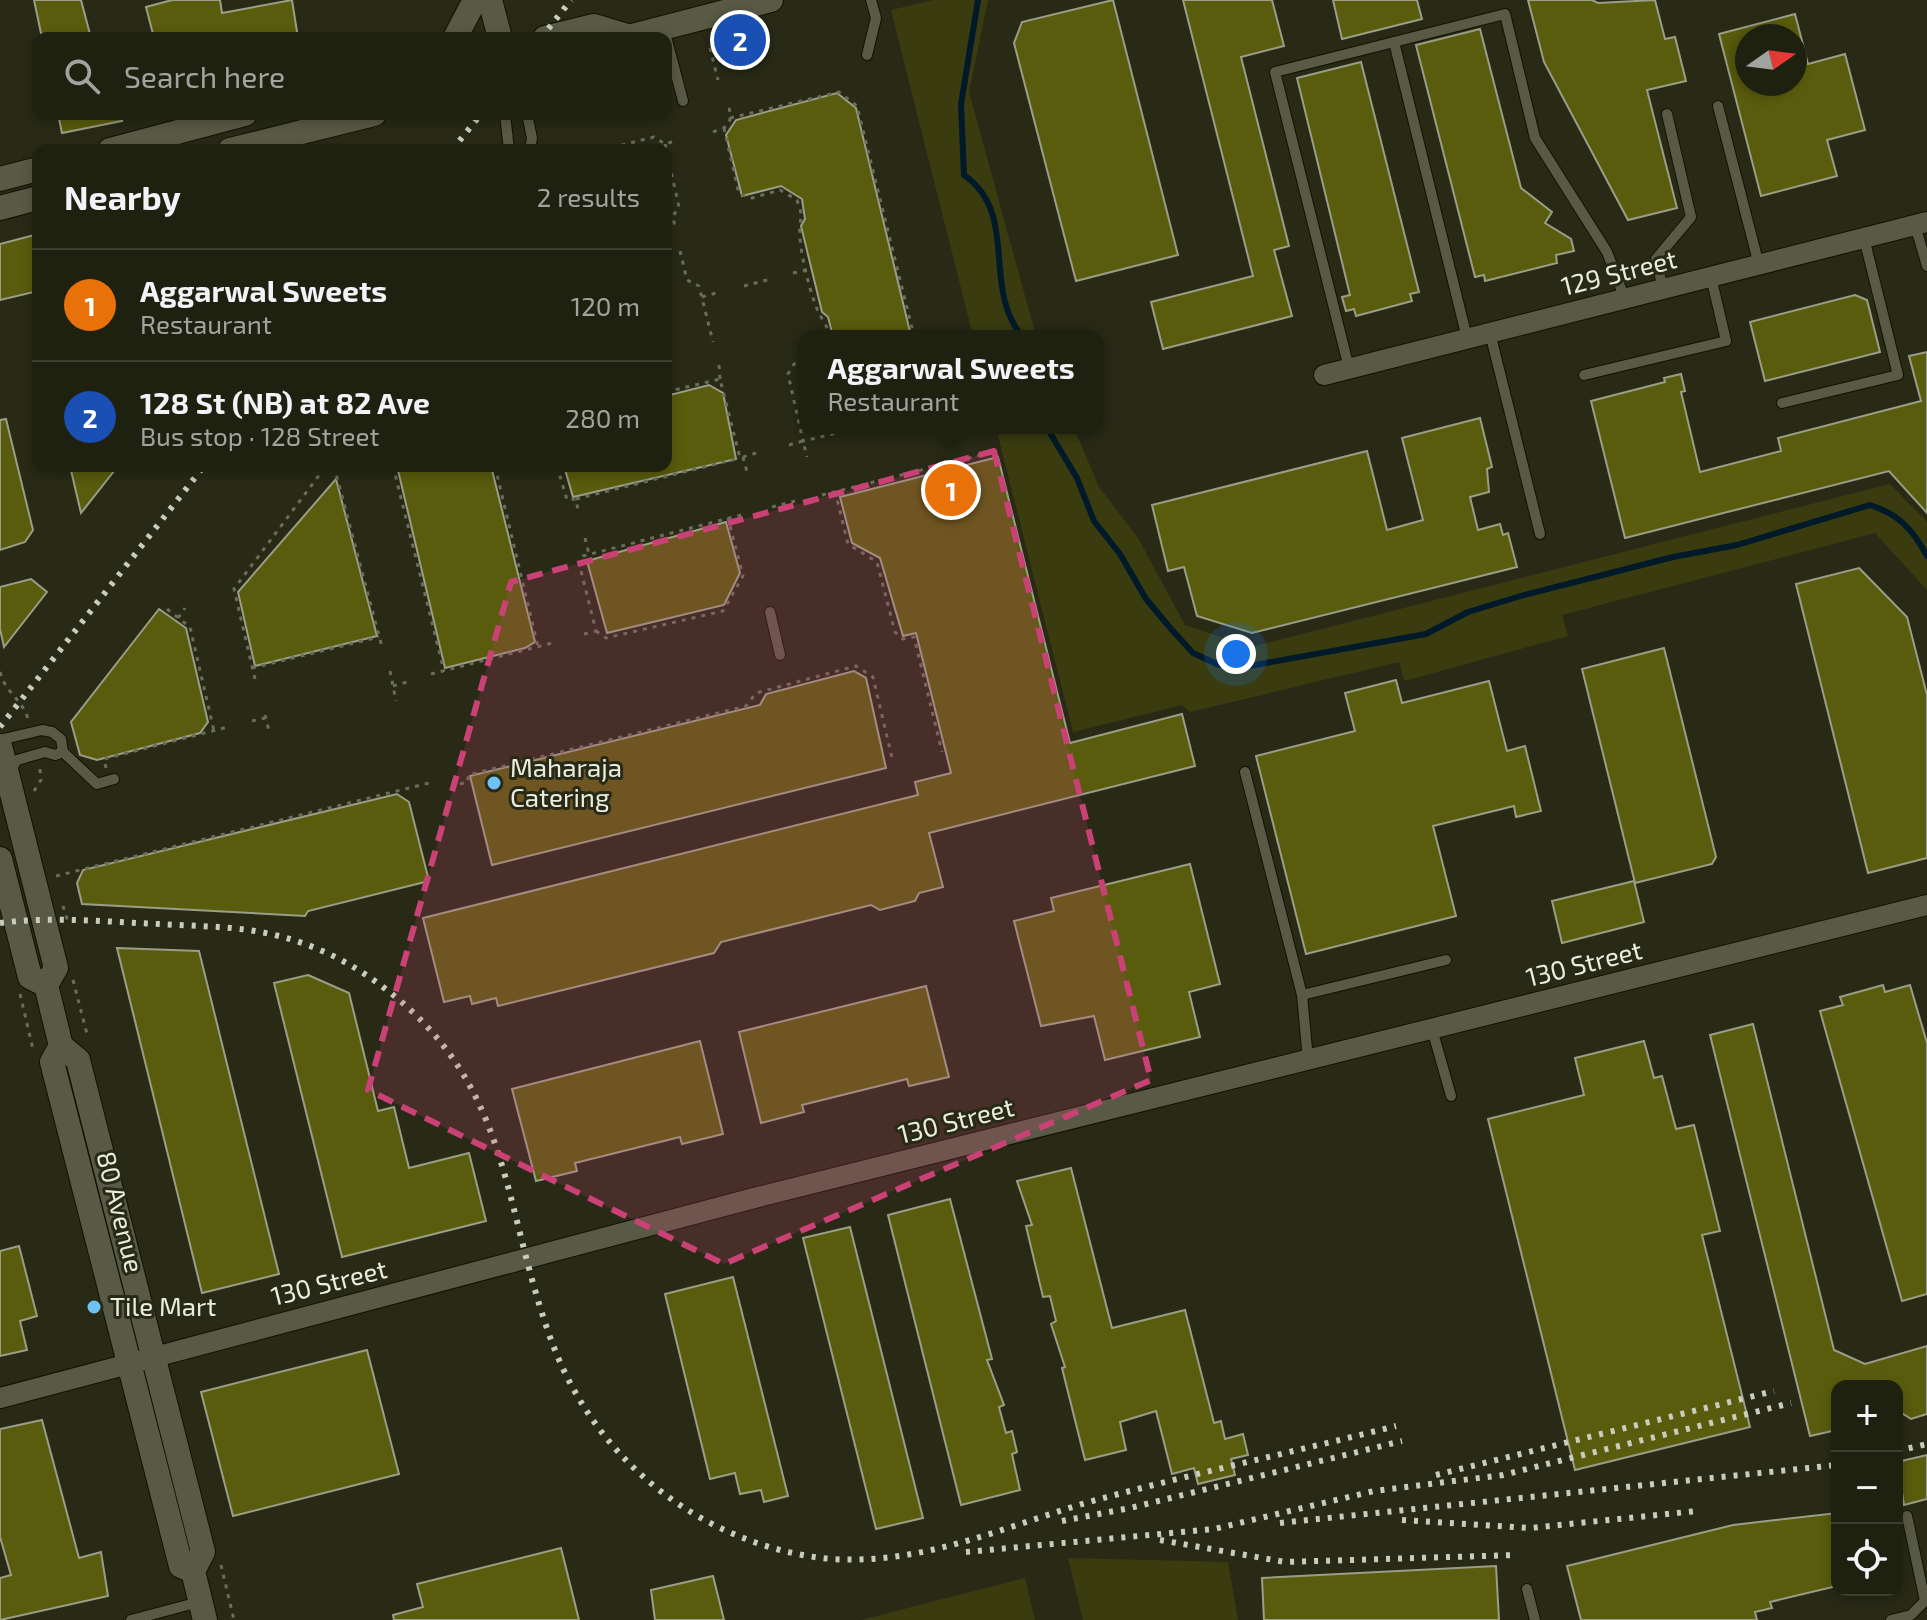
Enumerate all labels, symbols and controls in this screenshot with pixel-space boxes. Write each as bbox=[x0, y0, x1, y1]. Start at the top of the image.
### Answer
pin: 2 bbox=[714, 10, 766, 70]
north arrow bbox=[1735, 24, 1807, 96]
search box bbox=[32, 32, 672, 120]
icon: search bbox=[60, 54, 104, 98]
text: Search here bbox=[124, 58, 285, 94]
text: Nearby bbox=[64, 176, 181, 217]
text: 2 results bbox=[537, 181, 640, 212]
street label: 129 Street bbox=[1558, 242, 1680, 301]
text: Aggarwal Sweets bbox=[140, 272, 387, 308]
text: 1 bbox=[84, 290, 96, 321]
text: 120 m bbox=[571, 290, 640, 321]
text: Restaurant bbox=[140, 308, 272, 339]
popup bbox=[799, 330, 1103, 434]
text: Aggarwal Sweets bbox=[827, 349, 1075, 385]
text: 128 St (NB) at 82 Ave bbox=[140, 384, 430, 420]
text: Restaurant bbox=[827, 385, 959, 416]
text: 2 bbox=[82, 402, 98, 433]
text: 280 m bbox=[565, 402, 640, 433]
text: Bus stop · 128 Street bbox=[140, 420, 379, 451]
pin: 1 bbox=[925, 460, 977, 520]
your location bbox=[1216, 634, 1256, 674]
place label: Maharaja Catering bbox=[510, 751, 622, 812]
marker: Maharaja Catering bbox=[485, 774, 503, 792]
street label: 130 Street bbox=[1522, 933, 1645, 992]
street label: 130 Street bbox=[894, 1090, 1017, 1149]
street label: 80 Avenue bbox=[91, 1148, 151, 1275]
street label: 130 Street bbox=[267, 1252, 390, 1311]
place label: Tile Mart bbox=[110, 1290, 217, 1321]
marker: Tile Mart bbox=[85, 1298, 103, 1316]
map controls bbox=[1831, 1380, 1903, 1596]
button: + bbox=[1831, 1380, 1903, 1452]
button: − bbox=[1831, 1452, 1903, 1524]
button: locate bbox=[1831, 1524, 1903, 1596]

